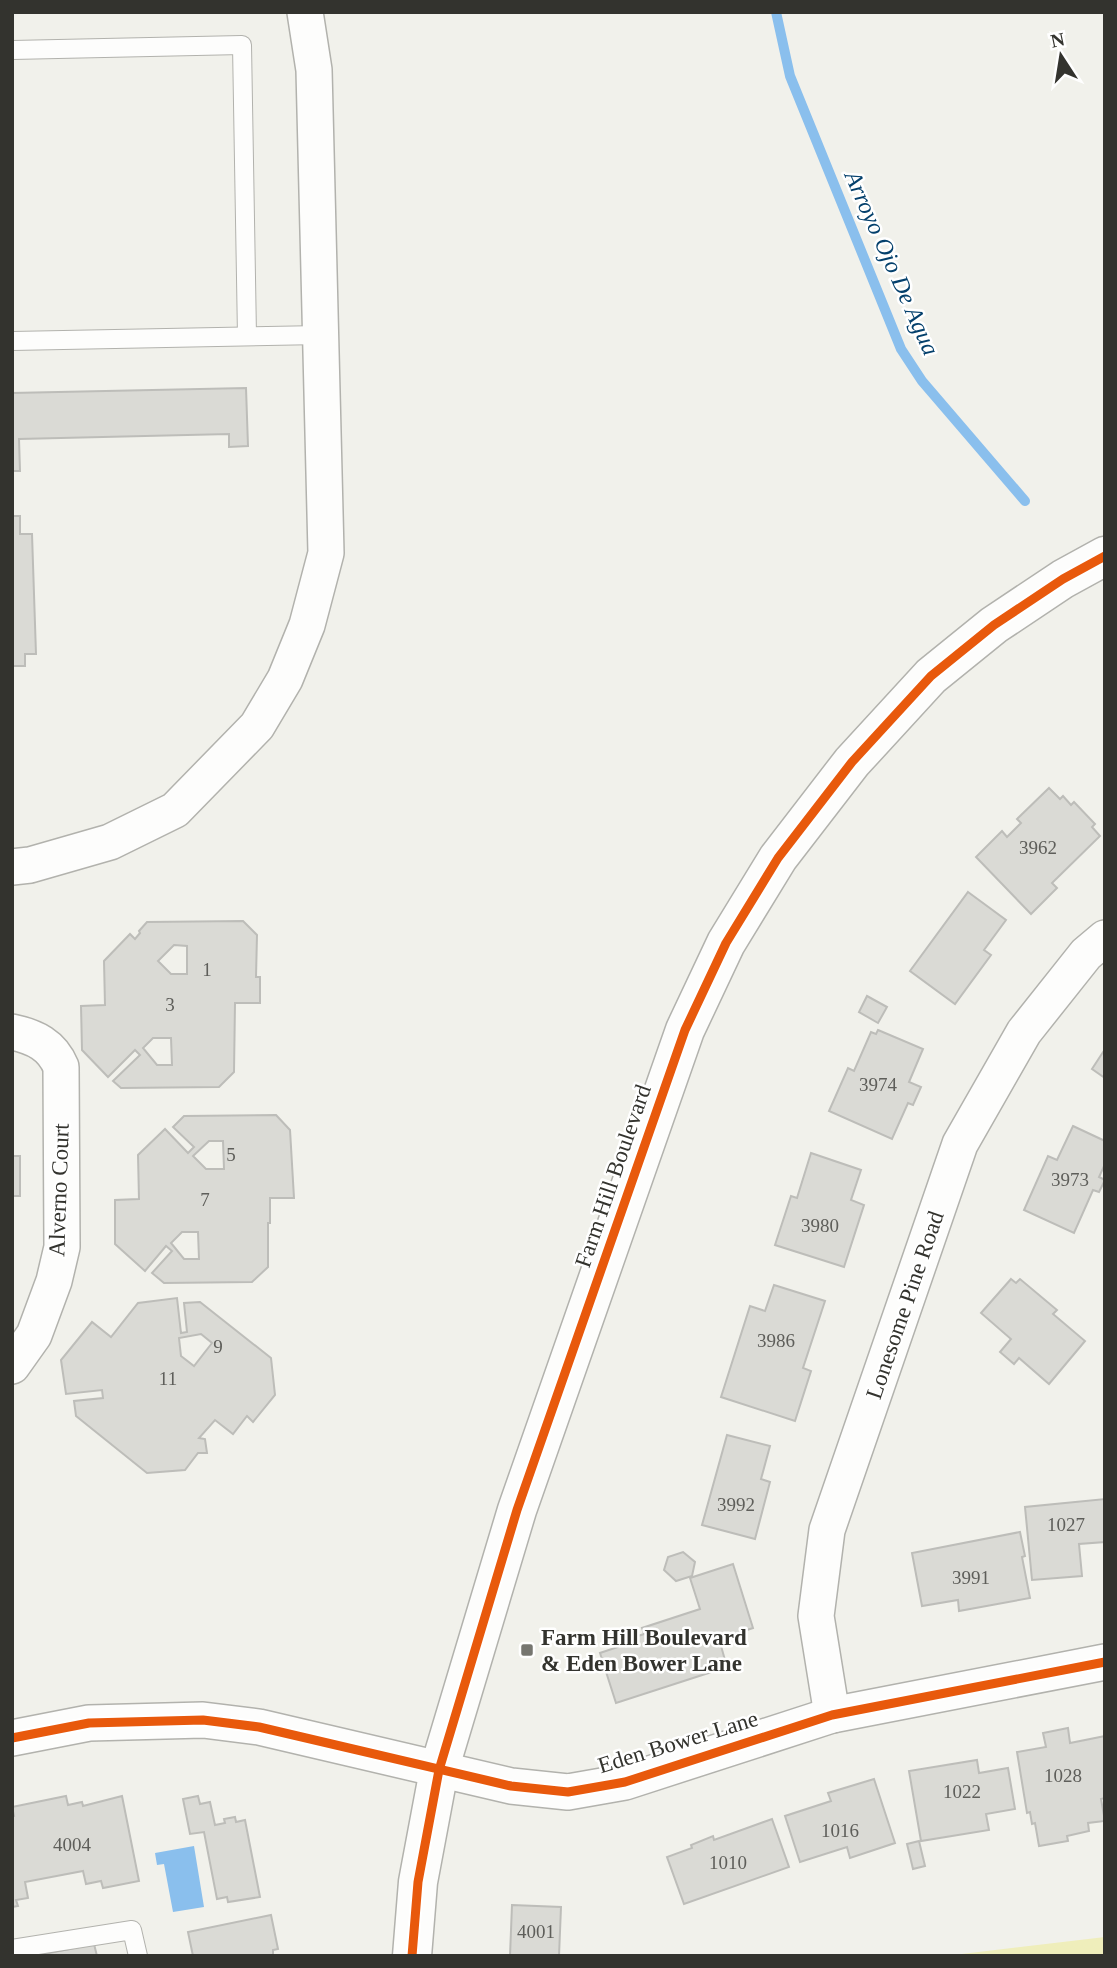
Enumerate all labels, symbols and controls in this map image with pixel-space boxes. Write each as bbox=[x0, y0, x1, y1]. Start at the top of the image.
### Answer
north arrow bbox=[1026, 21, 1096, 91]
text: N bbox=[1049, 28, 1067, 52]
water label: Arroyo Ojo De Agua bbox=[839, 165, 944, 359]
house number: 3962 bbox=[1019, 837, 1057, 858]
house number: 1 bbox=[202, 959, 212, 980]
house number: 3 bbox=[165, 994, 175, 1015]
house number: 3974 bbox=[859, 1074, 898, 1095]
street label: Farm Hill Boulevard bbox=[570, 1081, 656, 1271]
street label: Alverno Court bbox=[44, 1122, 74, 1257]
house number: 5 bbox=[226, 1144, 236, 1165]
house number: 3973 bbox=[1051, 1169, 1089, 1190]
house number: 7 bbox=[200, 1189, 210, 1210]
street label: Lonesome Pine Road bbox=[861, 1207, 949, 1402]
house number: 3980 bbox=[801, 1215, 839, 1236]
house number: 3986 bbox=[757, 1330, 795, 1351]
house number: 9 bbox=[213, 1336, 223, 1357]
house number: 11 bbox=[159, 1368, 177, 1389]
house number: 3992 bbox=[717, 1494, 755, 1515]
house number: 1027 bbox=[1047, 1514, 1085, 1535]
house number: 3991 bbox=[952, 1567, 990, 1588]
place label: Farm Hill Boulevard & Eden Bower Lane bbox=[541, 1625, 747, 1676]
marker: Farm Hill Boulevard & Eden Bower Lane bbox=[519, 1642, 535, 1658]
street label: Eden Bower Lane bbox=[595, 1706, 761, 1778]
house number: 1028 bbox=[1044, 1765, 1082, 1786]
house number: 1022 bbox=[943, 1781, 981, 1802]
house number: 1016 bbox=[821, 1820, 859, 1841]
house number: 4004 bbox=[53, 1834, 92, 1855]
house number: 1010 bbox=[709, 1852, 747, 1873]
house number: 4001 bbox=[517, 1921, 555, 1942]

